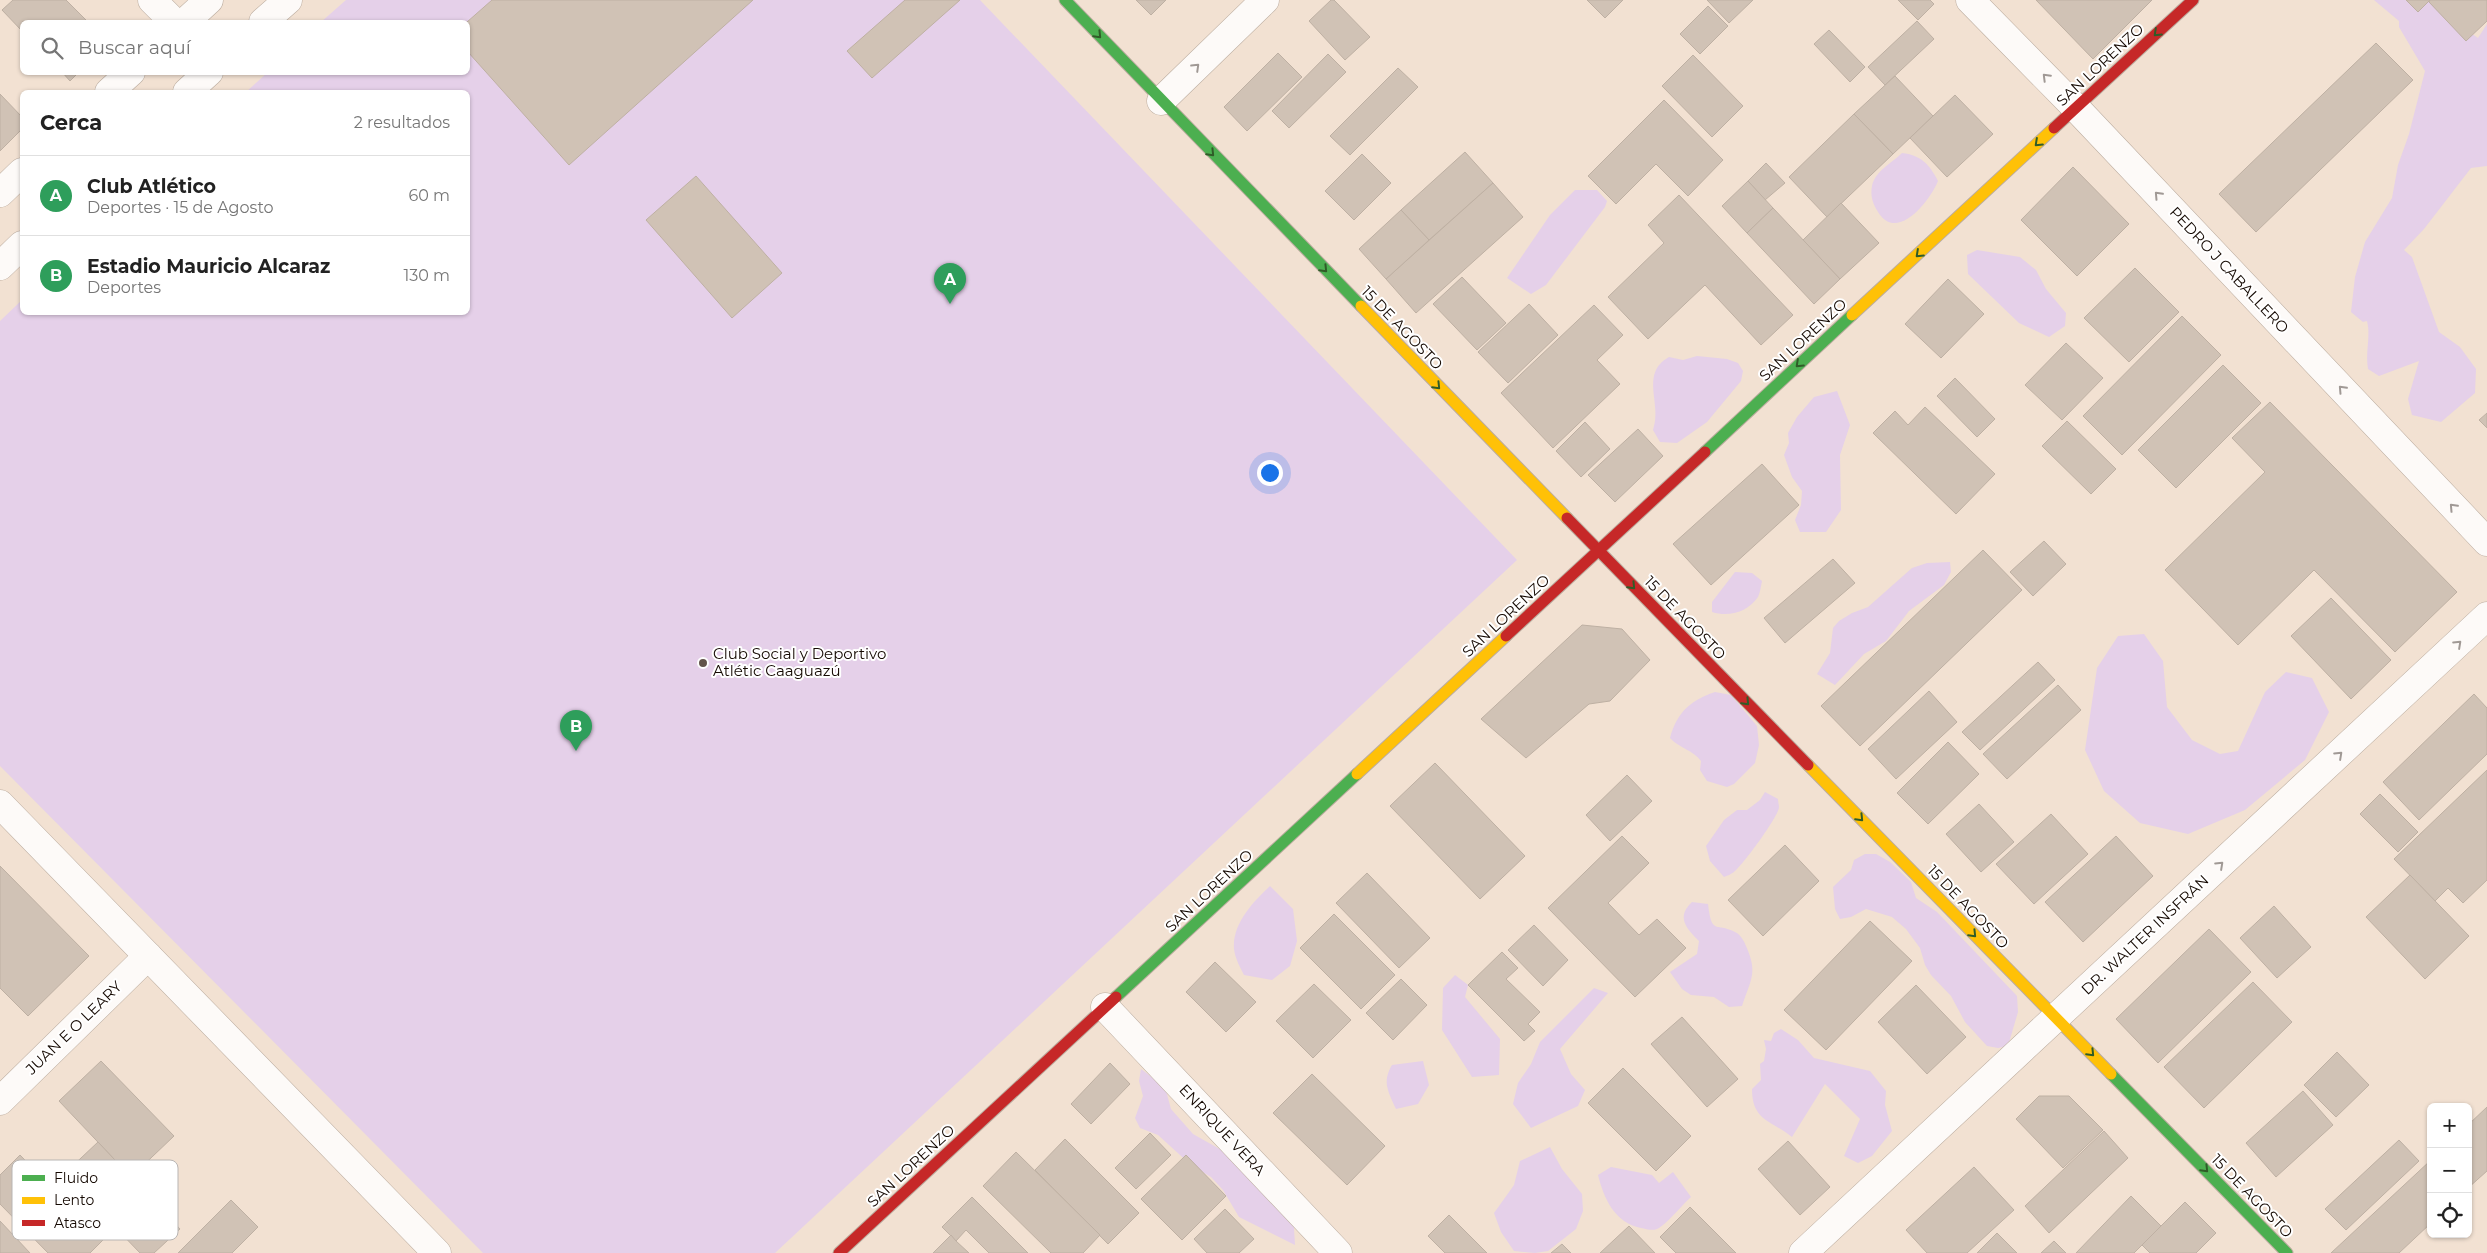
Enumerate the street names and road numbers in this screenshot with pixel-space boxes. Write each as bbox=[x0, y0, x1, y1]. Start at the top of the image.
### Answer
street label: SAN LORENZO bbox=[2052, 19, 2147, 110]
street label: PEDRO J CABALLERO bbox=[2166, 202, 2293, 337]
street label: 15 DE AGOSTO bbox=[1358, 282, 1447, 373]
street label: SAN LORENZO bbox=[1755, 294, 1850, 385]
street label: SAN LORENZO bbox=[1458, 570, 1553, 661]
street label: 15 DE AGOSTO bbox=[1641, 572, 1730, 663]
street label: SAN LORENZO bbox=[1161, 845, 1256, 936]
street label: 15 DE AGOSTO bbox=[1924, 861, 2013, 952]
street label: DR. WALTER INSFRÁN bbox=[2077, 871, 2212, 999]
street label: JUAN E O LEARY bbox=[21, 977, 126, 1079]
street label: ENRIQUE VERA bbox=[1175, 1080, 1270, 1179]
street label: SAN LORENZO bbox=[863, 1120, 958, 1211]
street label: 15 DE AGOSTO bbox=[2208, 1150, 2297, 1241]

